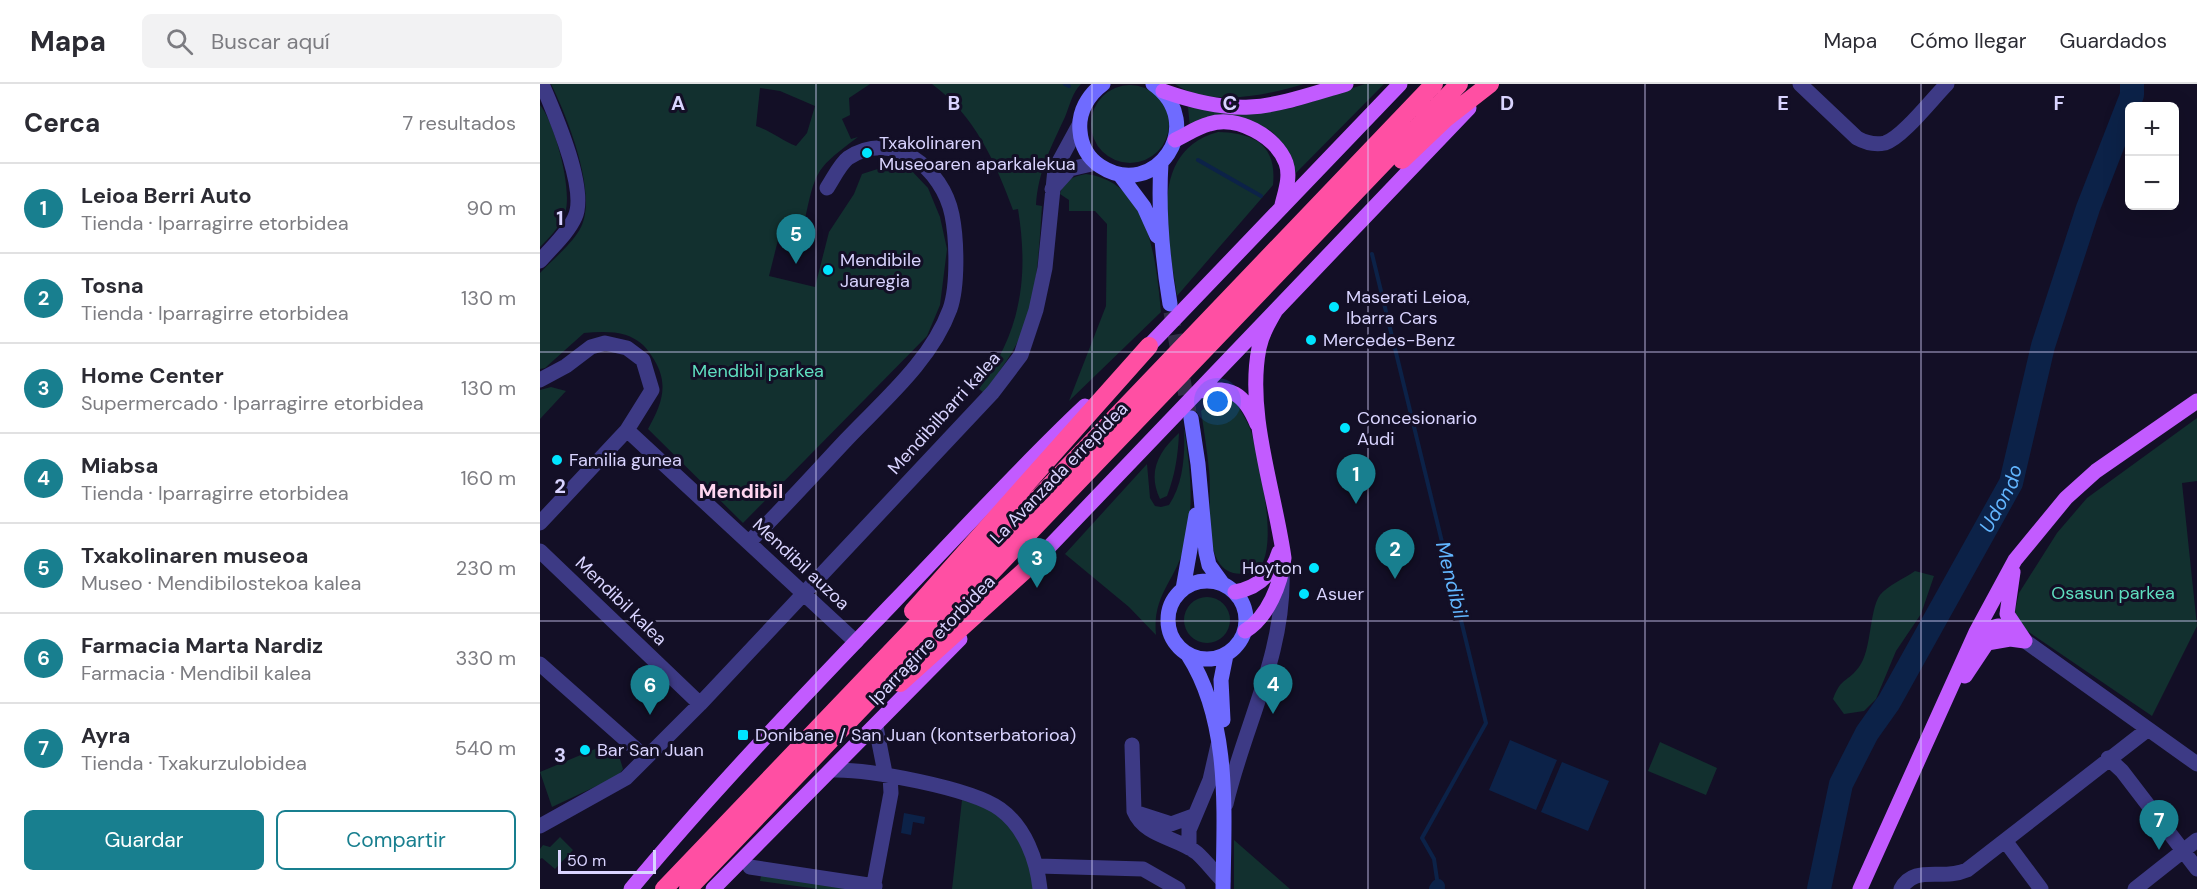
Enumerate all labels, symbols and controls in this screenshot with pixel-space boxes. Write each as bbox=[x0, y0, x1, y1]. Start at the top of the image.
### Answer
search box bbox=[142, 14, 562, 68]
text: Mapa bbox=[30, 23, 106, 60]
icon: search bbox=[163, 25, 196, 58]
text: Buscar aquí bbox=[211, 27, 330, 56]
text: Mapa bbox=[1823, 27, 1877, 55]
text: Cómo llegar bbox=[1910, 27, 2027, 55]
text: Guardados bbox=[2060, 27, 2167, 55]
text: A bbox=[671, 90, 685, 116]
text: B bbox=[948, 90, 960, 116]
text: C bbox=[1223, 90, 1237, 116]
text: D bbox=[1500, 90, 1514, 116]
text: E bbox=[1777, 90, 1789, 116]
text: F bbox=[2053, 90, 2065, 116]
map controls bbox=[2125, 102, 2179, 210]
button: + bbox=[2125, 102, 2179, 156]
text: Cerca bbox=[24, 106, 100, 140]
text: 7 resultados bbox=[403, 110, 516, 136]
place label: Txakolinaren Museoaren aparkalekua bbox=[879, 131, 1076, 176]
marker: Txakolinaren Museoaren aparkalekua bbox=[860, 146, 874, 160]
button: − bbox=[2125, 156, 2179, 210]
text: Leioa Berri Auto bbox=[81, 181, 252, 210]
text: 1 bbox=[40, 195, 47, 221]
text: 90 m bbox=[467, 195, 516, 221]
text: 1 bbox=[556, 205, 564, 231]
text: Tienda · Iparragirre etorbidea bbox=[81, 210, 349, 236]
pin: 5 bbox=[776, 214, 816, 264]
place label: Mendibile Jauregia bbox=[840, 248, 921, 293]
marker: Mendibile Jauregia bbox=[821, 263, 835, 277]
text: Tosna bbox=[81, 271, 144, 300]
text: 2 bbox=[38, 285, 49, 311]
text: 130 m bbox=[461, 285, 516, 311]
place label: Maserati Leioa, Ibarra Cars bbox=[1346, 285, 1470, 330]
text: Tienda · Iparragirre etorbidea bbox=[81, 300, 349, 326]
marker: Maserati Leioa, Ibarra Cars bbox=[1327, 300, 1341, 314]
place label: Mercedes-Benz bbox=[1323, 328, 1455, 352]
marker: Mercedes-Benz bbox=[1304, 333, 1318, 347]
street label: Mendibilbarri kalea bbox=[882, 347, 1006, 479]
park label: Mendibil parkea bbox=[692, 359, 824, 383]
text: Home Center bbox=[81, 361, 224, 390]
text: 3 bbox=[37, 375, 50, 401]
text: 130 m bbox=[461, 375, 516, 401]
your location bbox=[1203, 387, 1232, 416]
text: Supermercado · Iparragirre etorbidea bbox=[81, 390, 424, 416]
street label: La Avanzada errepidea bbox=[985, 397, 1133, 549]
place label: Concesionario Audi bbox=[1357, 406, 1477, 451]
marker: Concesionario Audi bbox=[1338, 421, 1352, 435]
place label: Familia gunea bbox=[569, 448, 682, 472]
text: Miabsa bbox=[81, 451, 158, 480]
marker: Familia gunea bbox=[550, 453, 564, 467]
pin: 1 bbox=[1336, 454, 1376, 504]
water label: Udondo bbox=[1973, 462, 2028, 537]
text: 4 bbox=[37, 465, 50, 491]
text: 160 m bbox=[460, 465, 516, 491]
text: 2 bbox=[554, 473, 566, 499]
district label: Mendibil bbox=[699, 478, 783, 504]
text: Tienda · Iparragirre etorbidea bbox=[81, 480, 349, 506]
street label: Mendibil auzoa bbox=[747, 513, 855, 615]
pin: 2 bbox=[1376, 530, 1414, 579]
pin: 3 bbox=[1018, 538, 1056, 588]
water label: Mendibil bbox=[1430, 539, 1474, 622]
text: Txakolinaren museoa bbox=[81, 541, 308, 570]
street label: Mendibil kalea bbox=[570, 551, 672, 651]
text: 5 bbox=[37, 555, 50, 581]
text: 230 m bbox=[456, 555, 516, 581]
place label: Hoyton bbox=[1242, 556, 1302, 580]
marker: Hoyton bbox=[1307, 561, 1321, 575]
text: Museo · Mendibilostekoa kalea bbox=[81, 570, 361, 596]
street label: Iparragirre etorbidea bbox=[864, 570, 1000, 710]
park label: Osasun parkea bbox=[2051, 581, 2175, 605]
place label: Asuer bbox=[1316, 582, 1365, 606]
marker: Asuer bbox=[1297, 587, 1311, 601]
text: Farmacia Marta Nardiz bbox=[81, 631, 323, 660]
text: 6 bbox=[37, 645, 50, 671]
text: 330 m bbox=[456, 645, 516, 671]
text: Farmacia · Mendibil kalea bbox=[81, 660, 311, 686]
pin: 4 bbox=[1254, 664, 1292, 714]
pin: 6 bbox=[630, 666, 670, 715]
text: Ayra bbox=[81, 721, 130, 750]
place label: Donibane / San Juan (kontserbatorioa) bbox=[755, 723, 1076, 747]
marker: Donibane / San Juan (kontserbatorioa) bbox=[736, 728, 750, 742]
text: 7 bbox=[38, 735, 49, 761]
text: 540 m bbox=[455, 735, 516, 761]
place label: Bar San Juan bbox=[597, 738, 704, 762]
text: 3 bbox=[554, 742, 566, 768]
marker: Bar San Juan bbox=[578, 743, 592, 757]
text: Tienda · Txakurzulobidea bbox=[81, 750, 307, 776]
pin: 7 bbox=[2140, 800, 2178, 850]
button: Guardar bbox=[24, 810, 264, 870]
button: Compartir bbox=[276, 810, 516, 870]
scale bar bbox=[558, 847, 656, 874]
text: 50 m bbox=[567, 850, 606, 871]

